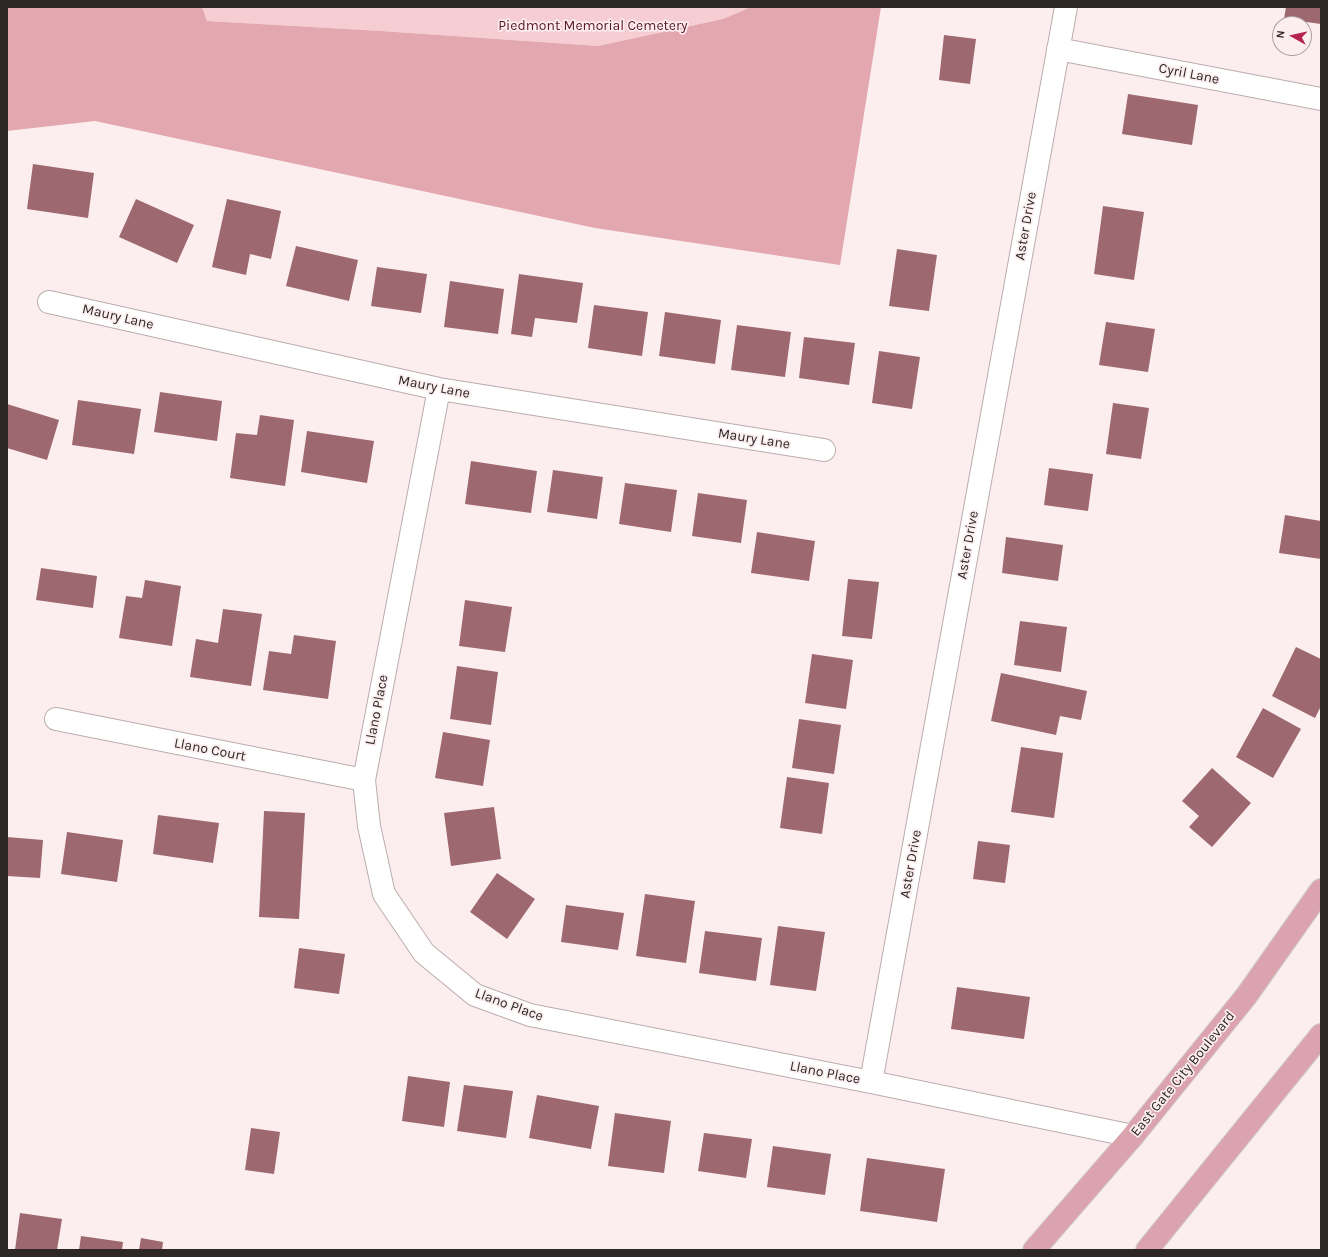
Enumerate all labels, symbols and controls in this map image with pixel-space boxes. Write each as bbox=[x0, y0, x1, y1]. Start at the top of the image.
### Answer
north arrow bbox=[1272, 16, 1312, 56]
park label: Piedmont Memorial Cemetery bbox=[498, 18, 688, 34]
text: N bbox=[1274, 30, 1288, 39]
street label: Cyril Lane bbox=[1157, 60, 1221, 88]
street label: Aster Drive bbox=[1012, 191, 1040, 261]
street label: Maury Lane bbox=[81, 301, 155, 333]
street label: Maury Lane bbox=[397, 372, 471, 402]
street label: Maury Lane bbox=[717, 425, 791, 453]
street label: Aster Drive bbox=[954, 510, 982, 580]
street label: Llano Place bbox=[362, 673, 392, 747]
street label: Llano Court bbox=[173, 735, 247, 765]
street label: Aster Drive bbox=[897, 829, 925, 899]
street label: Llano Place bbox=[473, 985, 545, 1025]
street label: East Gate City Boulevard bbox=[1127, 1008, 1239, 1140]
street label: Llano Place bbox=[788, 1058, 862, 1088]

